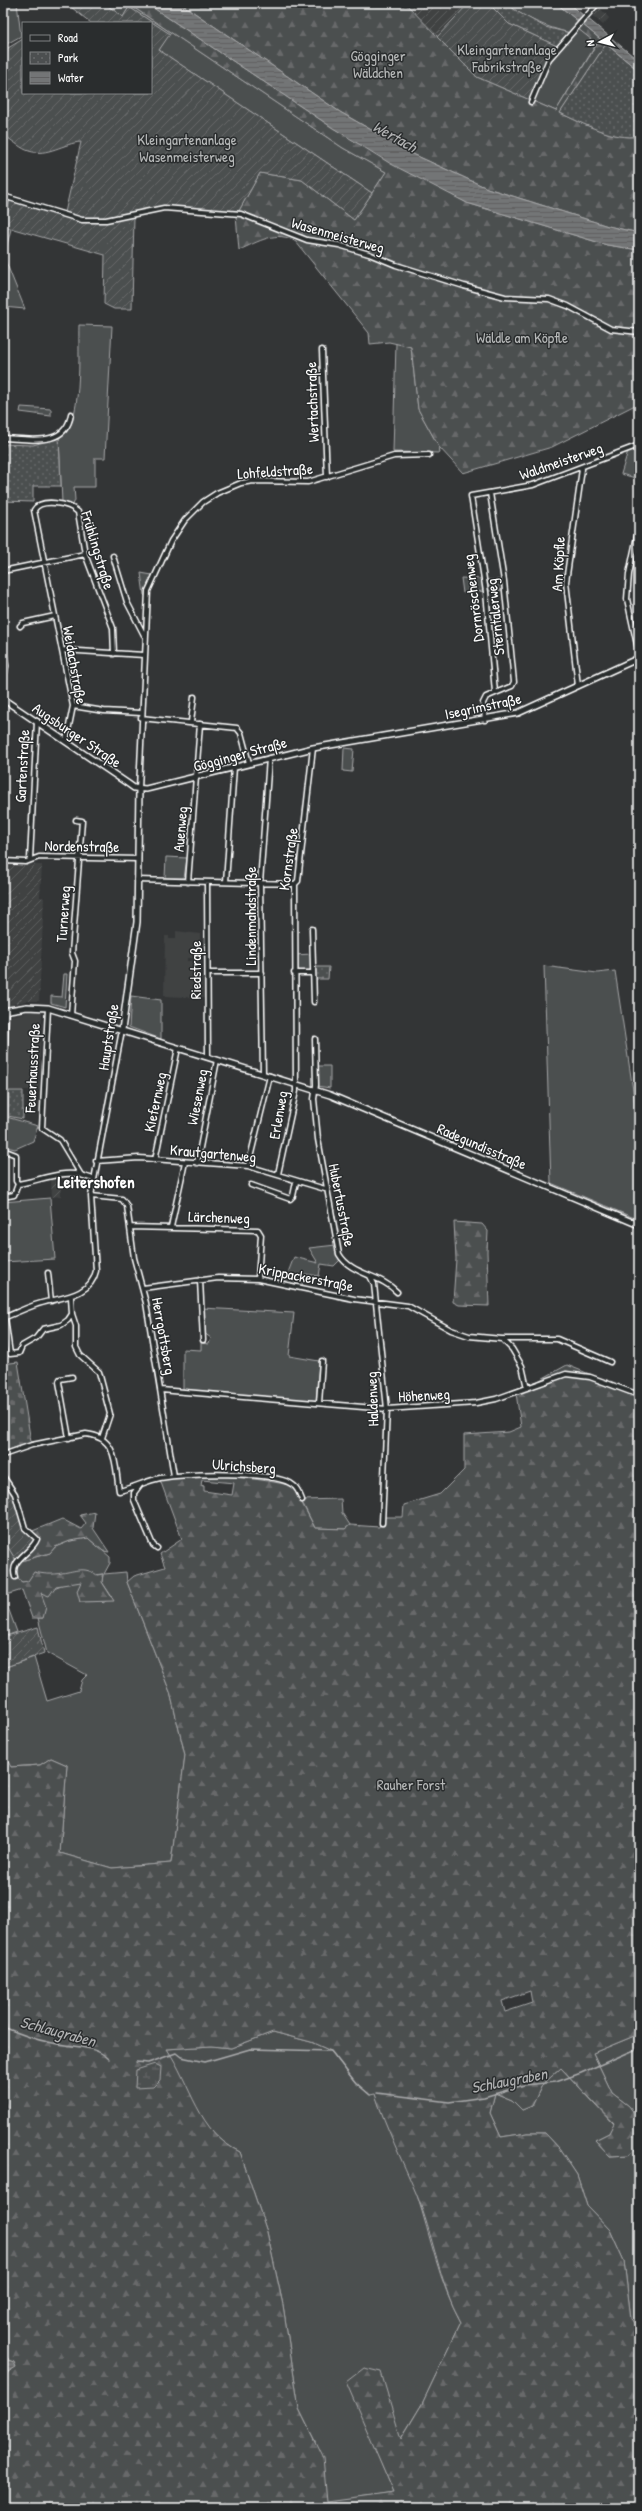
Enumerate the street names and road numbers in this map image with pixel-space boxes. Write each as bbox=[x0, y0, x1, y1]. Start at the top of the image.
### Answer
street label: Wasenmeisterweg bbox=[289, 212, 387, 258]
street label: Wertachstraße bbox=[300, 361, 324, 443]
street label: Waldmeisterweg bbox=[517, 437, 606, 485]
street label: Lohfeldstraße bbox=[237, 458, 313, 484]
street label: Frühlingstraße bbox=[76, 507, 120, 592]
street label: Am Köpfle bbox=[546, 536, 570, 592]
street label: Dornröschenweg bbox=[457, 553, 489, 643]
street label: Sterntalerweg bbox=[481, 577, 509, 656]
street label: Weidachstraße bbox=[58, 624, 92, 706]
street label: Isegrimstraße bbox=[443, 688, 523, 724]
street label: Augsburger Straße bbox=[28, 697, 126, 773]
street label: Gartenstraße bbox=[10, 729, 34, 803]
street label: Gögginger Straße bbox=[191, 731, 289, 777]
street label: Auenweg bbox=[168, 805, 192, 853]
street label: Kornstraße bbox=[273, 826, 303, 892]
street label: Nordenstraße bbox=[44, 835, 120, 857]
street label: Lindenmahdstraße bbox=[240, 866, 261, 966]
street label: Turnerweg bbox=[51, 885, 75, 943]
street label: Riedstraße bbox=[185, 941, 206, 999]
street label: Hauptstraße bbox=[92, 1002, 124, 1072]
street label: Feuerhausstraße bbox=[19, 1023, 45, 1114]
street label: Wiesenweg bbox=[181, 1067, 213, 1127]
street label: Kiefernweg bbox=[138, 1070, 172, 1134]
street label: Erlenweg bbox=[263, 1089, 293, 1141]
street label: Radegundisstraße bbox=[434, 1118, 530, 1174]
street label: Krautgartenweg bbox=[169, 1139, 257, 1167]
street label: Hubertusstraße bbox=[324, 1162, 360, 1248]
street label: Lärchenweg bbox=[188, 1205, 251, 1229]
street label: Krippackerstraße bbox=[257, 1258, 355, 1296]
street label: Herrgottsberg bbox=[147, 1296, 181, 1377]
street label: Haldenweg bbox=[361, 1371, 383, 1427]
street label: Höhenweg bbox=[398, 1383, 451, 1407]
street label: Ulrichsberg bbox=[211, 1453, 277, 1479]

